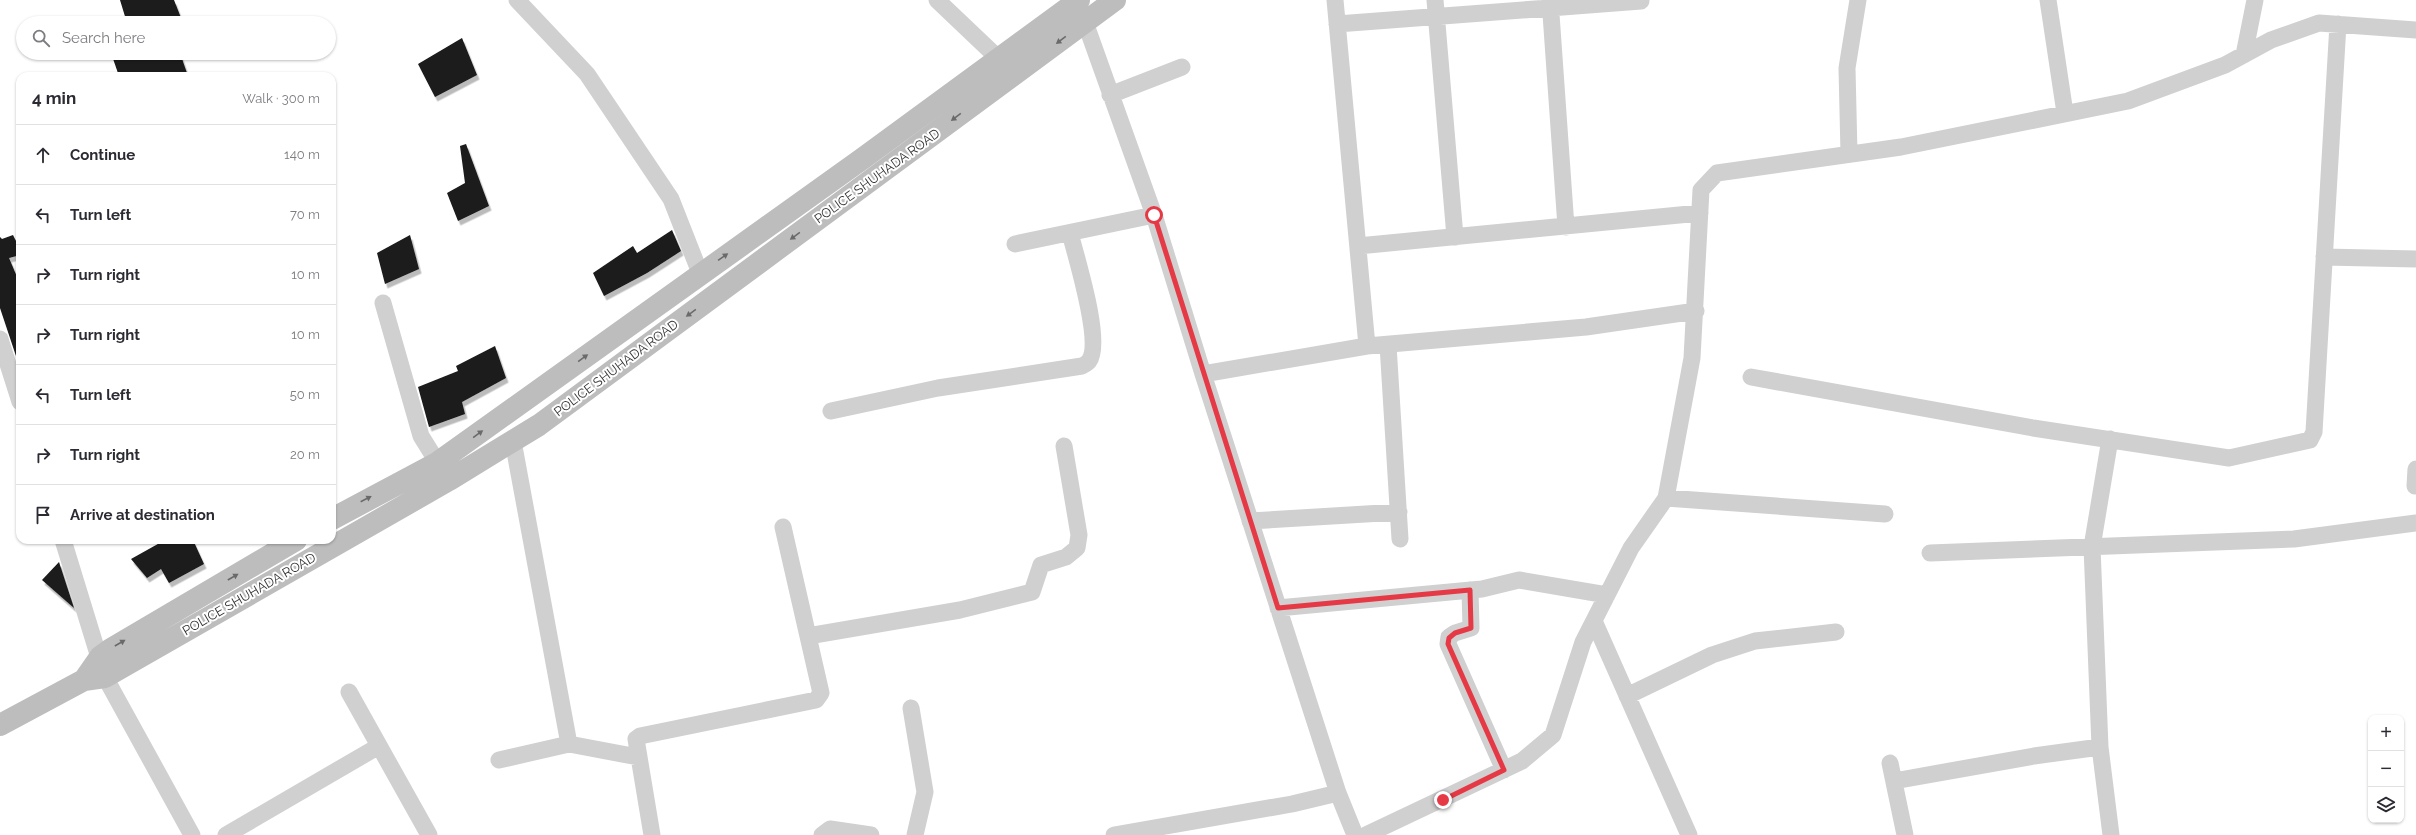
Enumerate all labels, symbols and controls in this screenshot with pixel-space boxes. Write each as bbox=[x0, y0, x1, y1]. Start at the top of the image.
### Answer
search box bbox=[16, 16, 336, 60]
icon: search bbox=[30, 27, 52, 49]
text: Search here bbox=[62, 29, 145, 47]
one-way arrow bbox=[1056, 36, 1066, 44]
text: 4 min bbox=[32, 88, 76, 108]
text: Walk · 300 m bbox=[242, 91, 320, 106]
one-way arrow bbox=[951, 113, 962, 121]
street label: POLICE SHUHADA ROAD bbox=[811, 126, 943, 226]
icon: ahead bbox=[32, 144, 54, 166]
text: Continue bbox=[70, 146, 135, 164]
text: 140 m bbox=[284, 147, 320, 162]
icon: left bbox=[32, 204, 54, 226]
text: Turn left bbox=[70, 206, 131, 224]
route start bbox=[1145, 206, 1163, 224]
text: 70 m bbox=[290, 207, 320, 222]
one-way arrow bbox=[790, 232, 801, 240]
one-way arrow bbox=[718, 253, 728, 261]
icon: right bbox=[32, 264, 54, 286]
text: Turn right bbox=[70, 266, 140, 284]
text: 10 m bbox=[291, 267, 320, 282]
one-way arrow bbox=[685, 308, 696, 317]
street label: POLICE SHUHADA ROAD bbox=[551, 317, 681, 419]
icon: right bbox=[32, 324, 54, 346]
text: Turn right bbox=[70, 326, 140, 344]
text: 10 m bbox=[291, 327, 320, 342]
one-way arrow bbox=[578, 354, 588, 362]
icon: left bbox=[32, 384, 54, 406]
text: Turn left bbox=[70, 386, 131, 404]
text: 50 m bbox=[290, 387, 320, 402]
one-way arrow bbox=[472, 430, 483, 438]
icon: right bbox=[32, 444, 54, 466]
text: Turn right bbox=[70, 446, 140, 464]
text: 20 m bbox=[290, 447, 320, 462]
one-way arrow bbox=[360, 496, 372, 503]
icon: arrive bbox=[32, 504, 54, 526]
text: Arrive at destination bbox=[70, 506, 215, 524]
street label: POLICE SHUHADA ROAD bbox=[180, 550, 318, 638]
one-way arrow bbox=[227, 574, 238, 581]
one-way arrow bbox=[114, 639, 126, 646]
map controls bbox=[2368, 715, 2404, 823]
button: + bbox=[2368, 715, 2404, 751]
button: − bbox=[2368, 751, 2404, 787]
button: layers bbox=[2368, 787, 2404, 823]
route end bbox=[1434, 791, 1452, 809]

